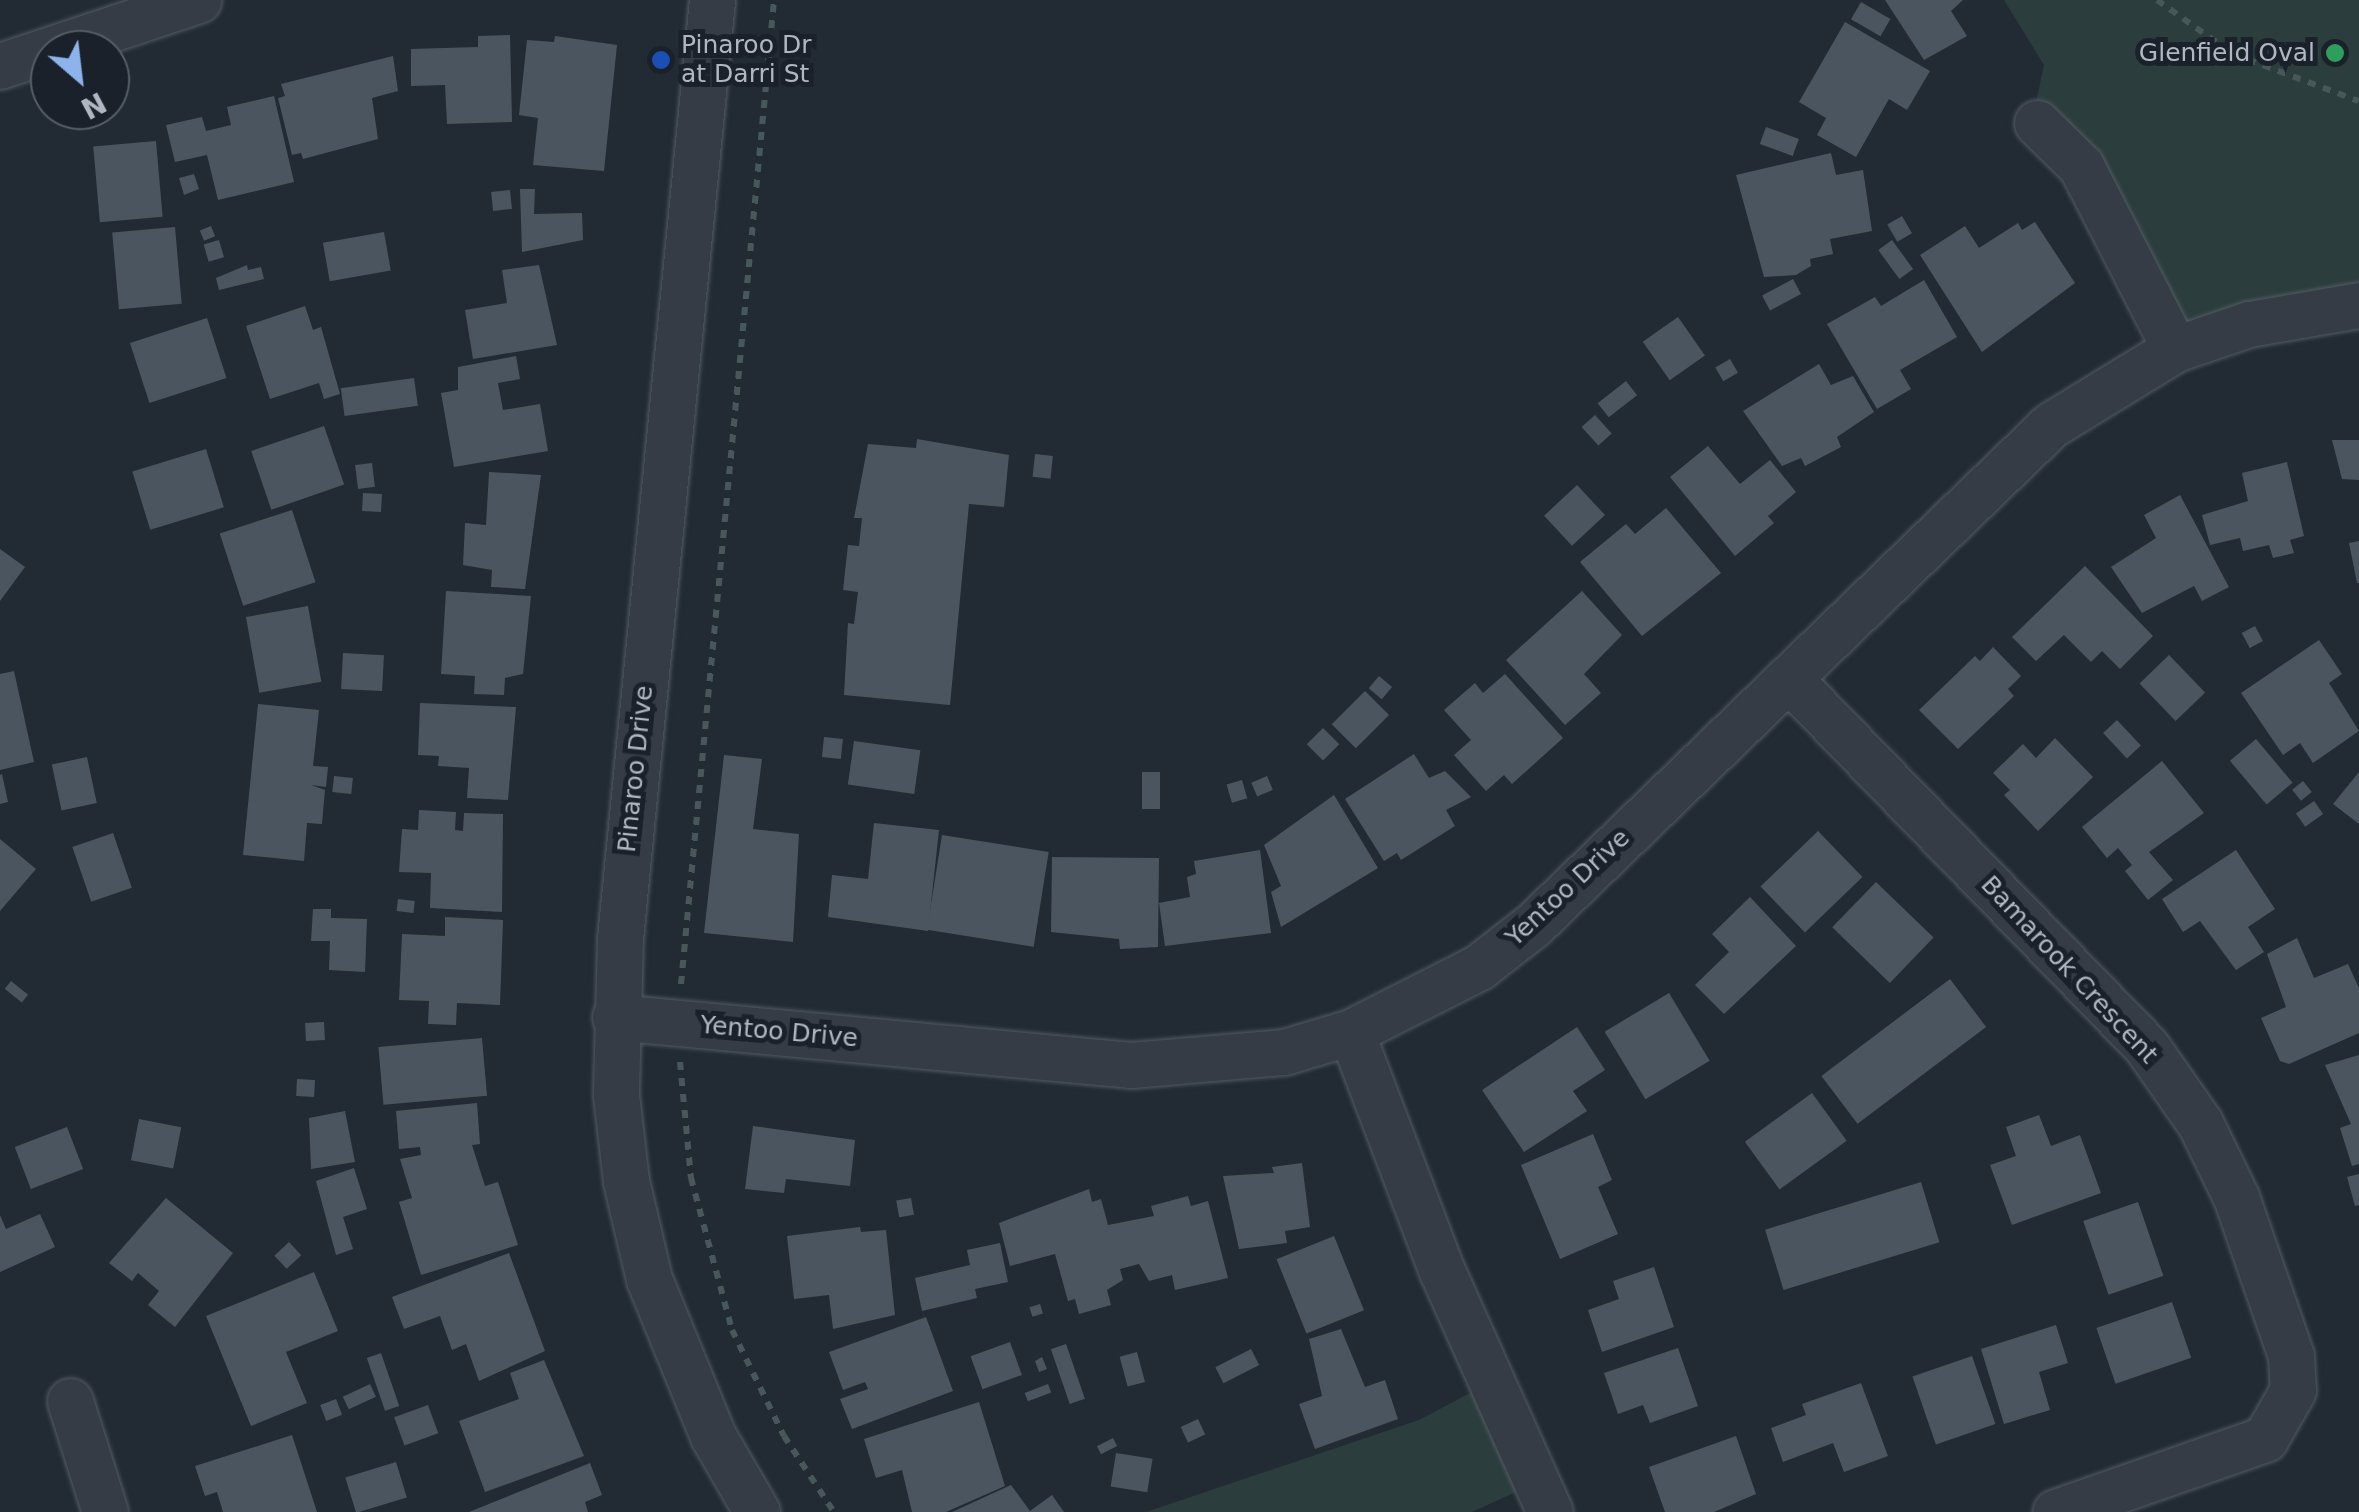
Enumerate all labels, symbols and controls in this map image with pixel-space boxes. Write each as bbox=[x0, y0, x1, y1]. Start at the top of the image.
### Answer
north arrow bbox=[30, 30, 130, 130]
place label: Pinaroo Dr at Darri St bbox=[681, 31, 811, 90]
place label: Glenfield Oval bbox=[2139, 38, 2315, 68]
marker: Glenfield Oval bbox=[2324, 42, 2346, 64]
marker: Pinaroo Dr at Darri St bbox=[650, 49, 672, 71]
text: N bbox=[75, 85, 111, 125]
street label: Pinaroo Drive bbox=[612, 684, 660, 854]
street label: Yentoo Drive bbox=[1500, 823, 1636, 953]
street label: Bamarook Crescent bbox=[1974, 870, 2164, 1070]
street label: Yentoo Drive bbox=[699, 1010, 859, 1054]

